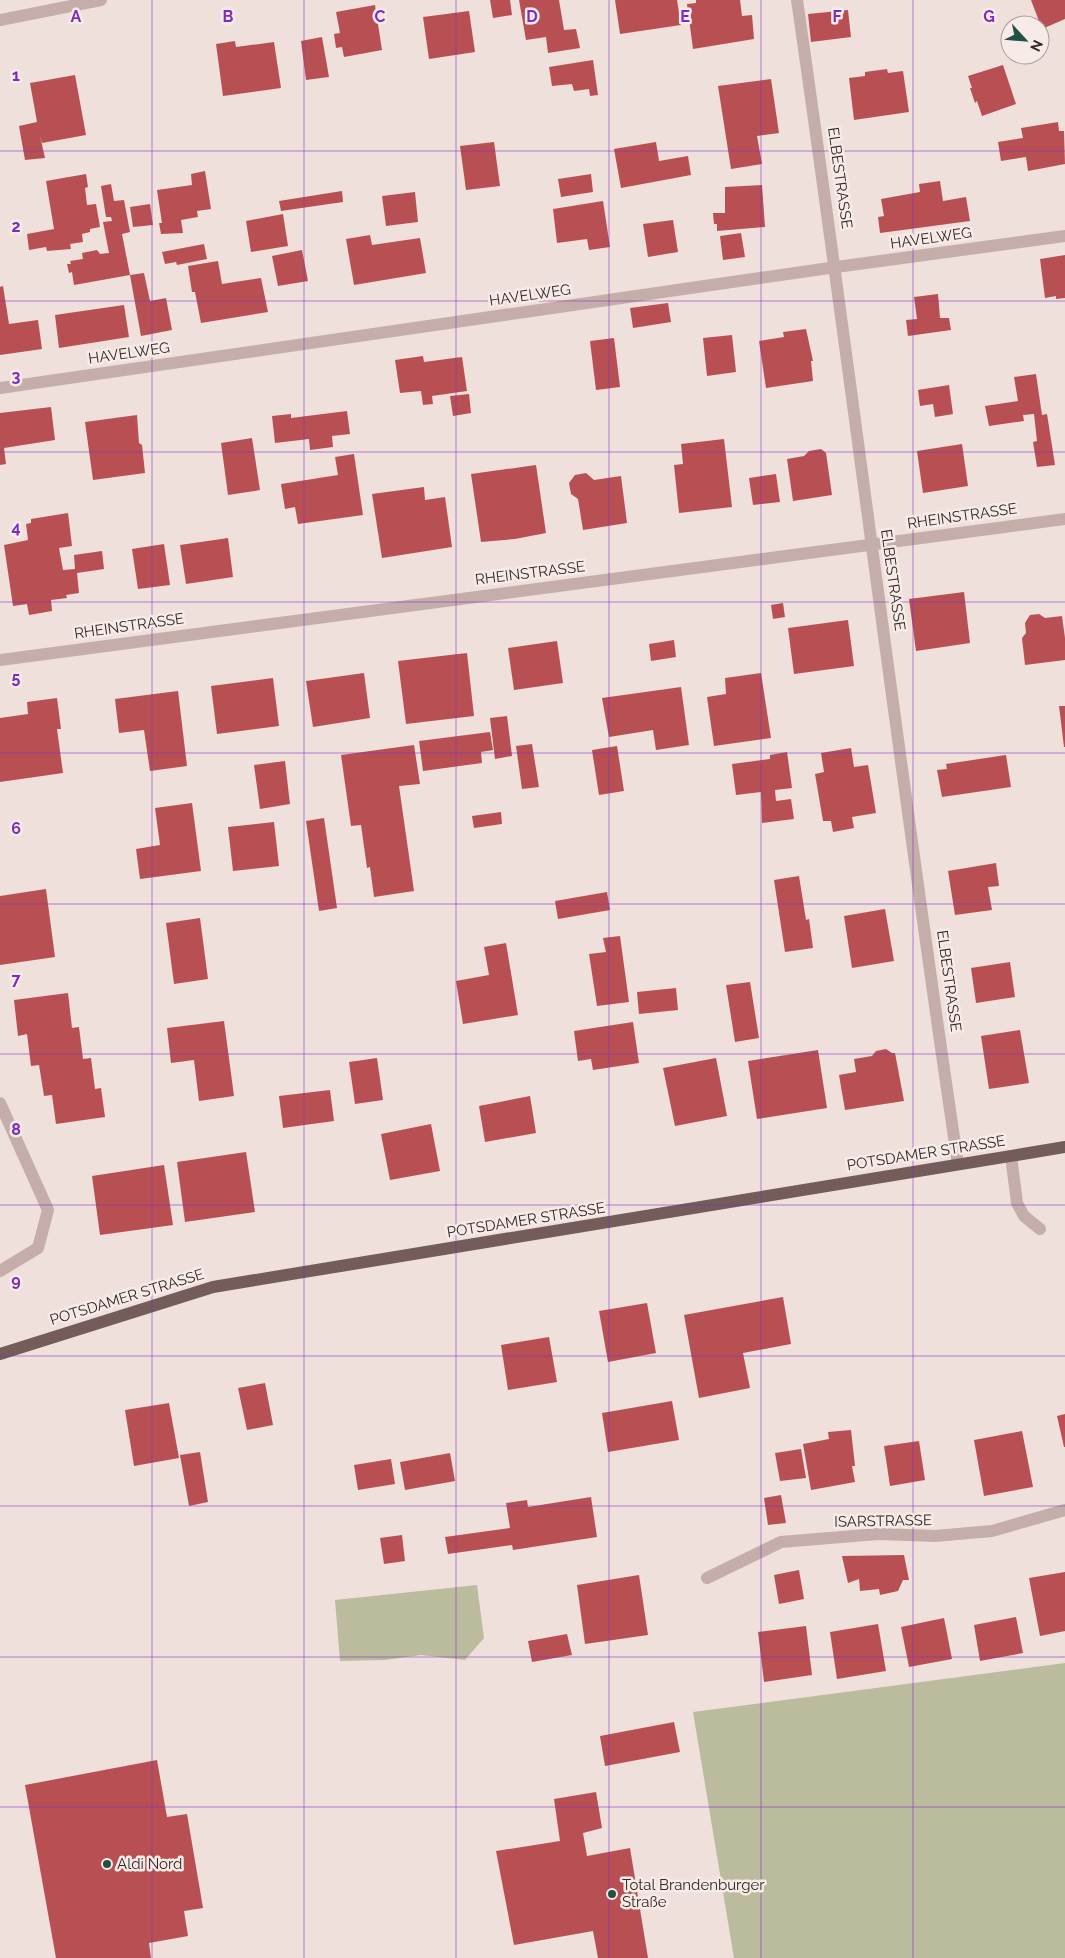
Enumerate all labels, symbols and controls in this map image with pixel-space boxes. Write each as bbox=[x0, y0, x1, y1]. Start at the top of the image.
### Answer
text: A bbox=[71, 7, 82, 26]
text: B bbox=[223, 7, 234, 26]
text: C bbox=[375, 7, 386, 26]
text: D bbox=[526, 7, 538, 26]
text: E bbox=[680, 7, 690, 26]
text: F bbox=[832, 7, 842, 26]
text: G bbox=[983, 7, 995, 26]
north arrow bbox=[1000, 15, 1050, 65]
text: N bbox=[1027, 37, 1046, 54]
text: 1 bbox=[12, 66, 20, 85]
street label: ELBESTRASSE bbox=[824, 126, 856, 230]
text: 2 bbox=[11, 217, 21, 236]
street label: HAVELWEG bbox=[889, 223, 973, 253]
street label: HAVELWEG bbox=[488, 280, 572, 310]
street label: HAVELWEG bbox=[87, 338, 171, 368]
text: 3 bbox=[12, 367, 21, 386]
street label: RHEINSTRASSE bbox=[906, 499, 1018, 533]
text: 4 bbox=[11, 518, 21, 537]
street label: ELBESTRASSE bbox=[877, 528, 909, 632]
street label: RHEINSTRASSE bbox=[474, 557, 586, 589]
street label: RHEINSTRASSE bbox=[73, 609, 185, 643]
text: 5 bbox=[12, 668, 21, 687]
text: 6 bbox=[11, 819, 21, 838]
street label: ELBESTRASSE bbox=[933, 929, 965, 1033]
text: 7 bbox=[12, 970, 21, 989]
text: 8 bbox=[11, 1120, 21, 1139]
street label: POTSDAMER STRASSE bbox=[845, 1132, 1007, 1174]
street label: POTSDAMER STRASSE bbox=[445, 1199, 607, 1241]
street label: POTSDAMER STRASSE bbox=[48, 1265, 206, 1329]
text: 9 bbox=[11, 1271, 21, 1290]
street label: ISARSTRASSE bbox=[834, 1511, 932, 1531]
place label: Aldi Nord bbox=[117, 1855, 182, 1873]
marker: Aldi Nord bbox=[101, 1858, 113, 1870]
place label: Total Brandenburger Straße bbox=[622, 1876, 765, 1911]
marker: Total Brandenburger Straße bbox=[606, 1888, 618, 1900]

